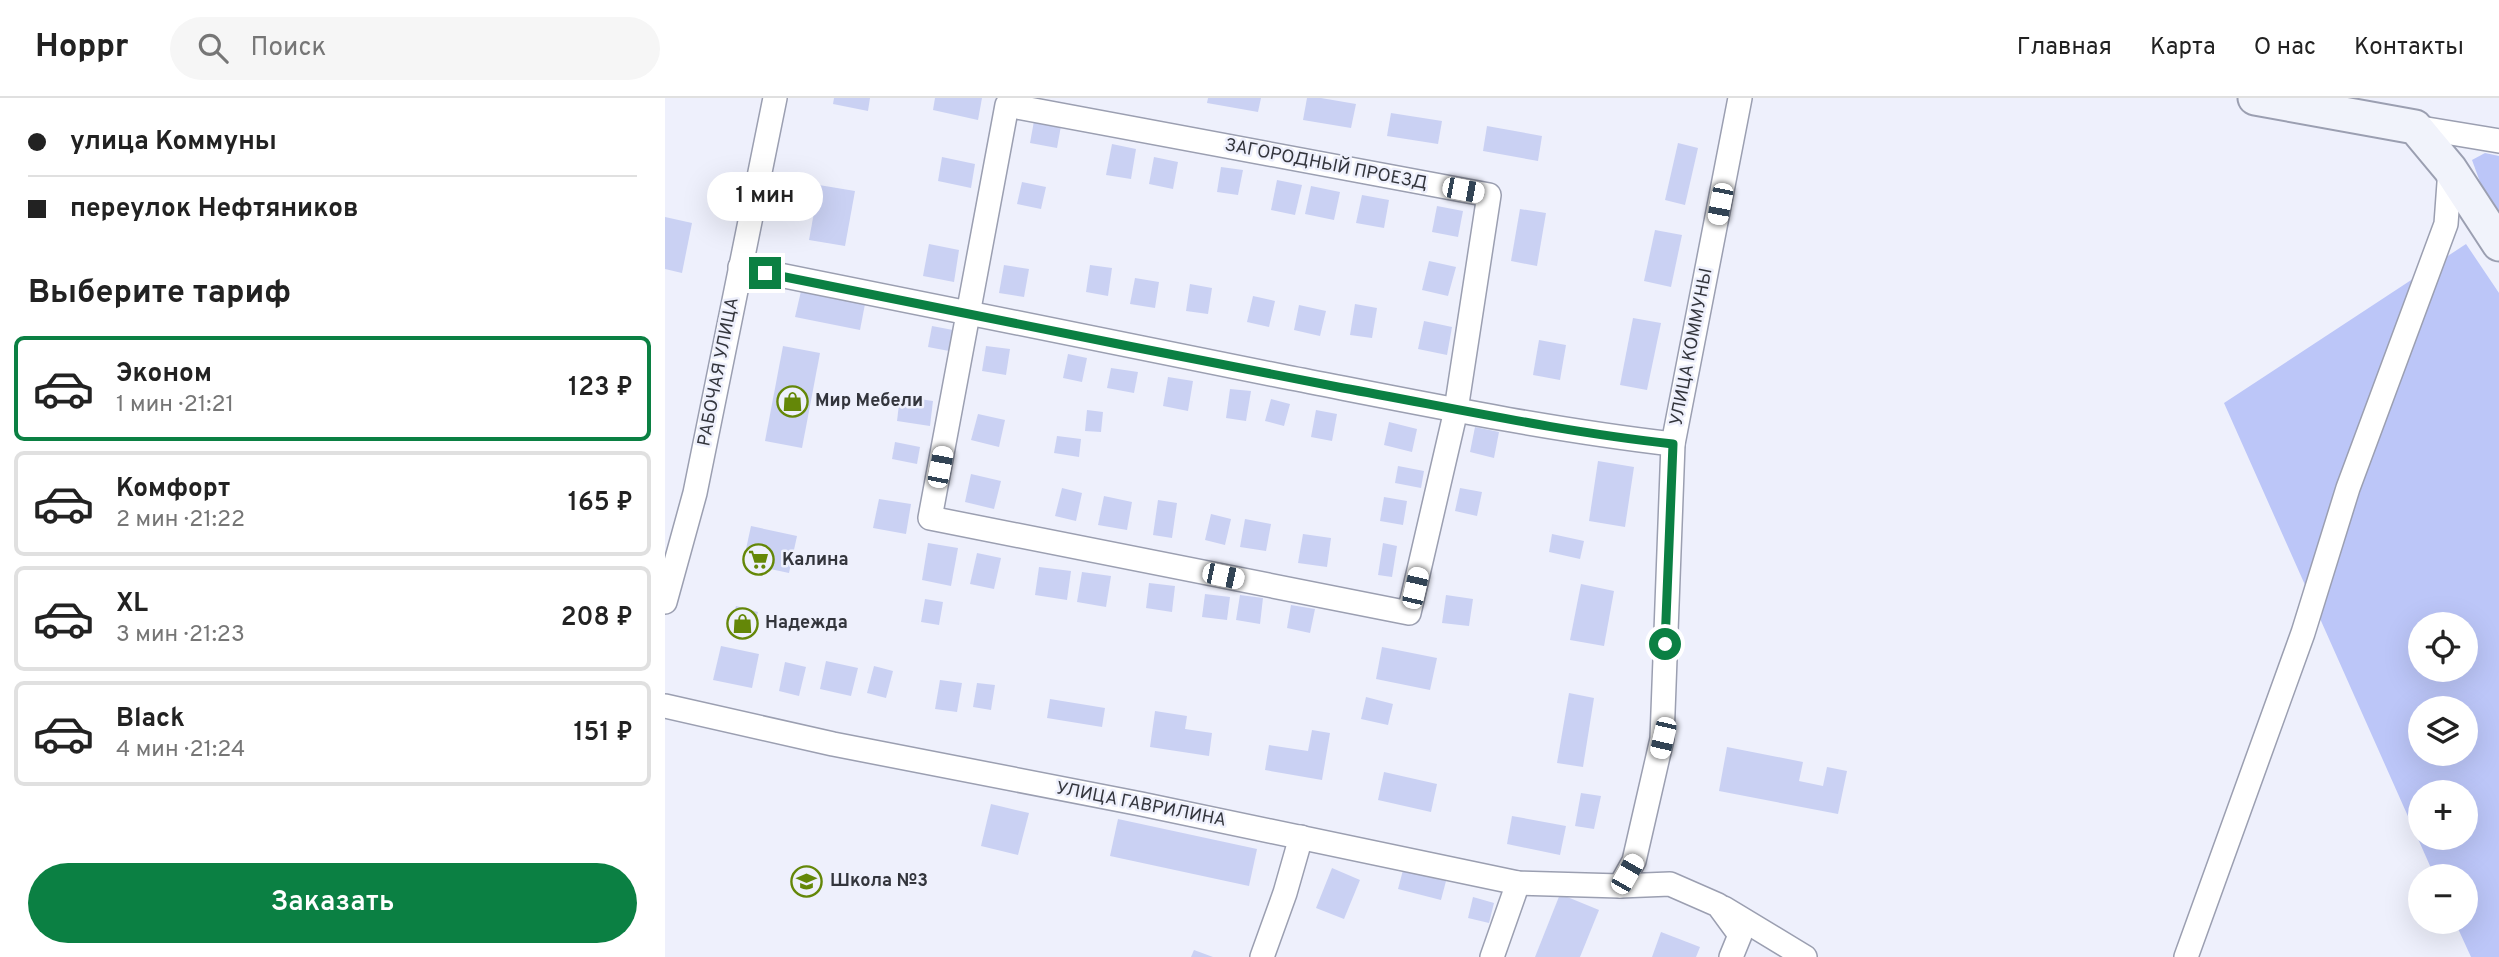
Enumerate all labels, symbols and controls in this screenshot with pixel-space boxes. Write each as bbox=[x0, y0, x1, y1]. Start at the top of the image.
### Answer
search box bbox=[170, 17, 660, 80]
text: Hoppr bbox=[35, 27, 128, 69]
icon: search bbox=[194, 29, 232, 67]
text: Поиск bbox=[250, 32, 326, 65]
text: Главная bbox=[2017, 33, 2112, 63]
text: Карта bbox=[2150, 33, 2216, 63]
text: О нас bbox=[2254, 33, 2316, 63]
text: Контакты bbox=[2354, 33, 2464, 63]
text: улица Коммуны bbox=[70, 126, 277, 159]
street label: ЗАГОРОДНЫЙ ПРОЕЗД bbox=[1223, 132, 1430, 196]
callout: 1 мин bbox=[707, 172, 823, 220]
car bbox=[1441, 176, 1486, 204]
car bbox=[1706, 181, 1735, 227]
text: 1 мин bbox=[736, 182, 794, 211]
text: переулок Нефтяников bbox=[70, 193, 358, 226]
route end bbox=[749, 257, 781, 289]
street label: УЛИЦА КОММУНЫ bbox=[1665, 266, 1719, 428]
text: Выберите тариф bbox=[28, 274, 291, 314]
street label: РАБОЧАЯ УЛИЦА bbox=[693, 296, 745, 448]
icon: car bbox=[32, 357, 95, 420]
text: Эконом bbox=[116, 358, 212, 391]
text: 123 ₽ bbox=[568, 372, 633, 405]
shop icon: Мир Мебели bbox=[775, 384, 809, 418]
place label: Мир Мебели bbox=[815, 390, 923, 413]
text: 1 мин · 21:21 bbox=[116, 391, 234, 420]
car bbox=[926, 444, 955, 490]
icon: car bbox=[32, 472, 95, 535]
text: Комфорт bbox=[116, 473, 230, 506]
text: 165 ₽ bbox=[568, 487, 633, 520]
text: 2 мин · 21:22 bbox=[116, 506, 245, 535]
supermarket icon: Калина bbox=[742, 543, 776, 577]
place label: Калина bbox=[782, 549, 849, 572]
car bbox=[1201, 561, 1246, 591]
car bbox=[1401, 565, 1430, 611]
icon: car bbox=[32, 587, 95, 650]
text: XL bbox=[116, 588, 148, 621]
text: 208 ₽ bbox=[561, 602, 633, 635]
shop icon: Надежда bbox=[725, 606, 759, 640]
place label: Надежда bbox=[765, 612, 848, 635]
map controls bbox=[2408, 612, 2478, 934]
button: locate bbox=[2408, 612, 2478, 682]
text: 3 мин · 21:23 bbox=[116, 621, 245, 650]
route start bbox=[1649, 628, 1681, 660]
button: layers bbox=[2408, 696, 2478, 766]
icon: car bbox=[32, 702, 95, 765]
text: Black bbox=[116, 703, 185, 736]
car bbox=[1649, 715, 1678, 761]
text: 151 ₽ bbox=[573, 717, 633, 750]
text: 4 мин · 21:24 bbox=[116, 736, 245, 765]
street label: УЛИЦА ГАВРИЛИНА bbox=[1054, 777, 1228, 833]
button: + bbox=[2408, 780, 2478, 850]
car bbox=[1608, 851, 1647, 897]
button: Заказать bbox=[28, 863, 637, 943]
school or university icon: Школа №3 bbox=[790, 864, 824, 898]
button: − bbox=[2408, 864, 2478, 934]
place label: Школа №3 bbox=[830, 870, 928, 893]

